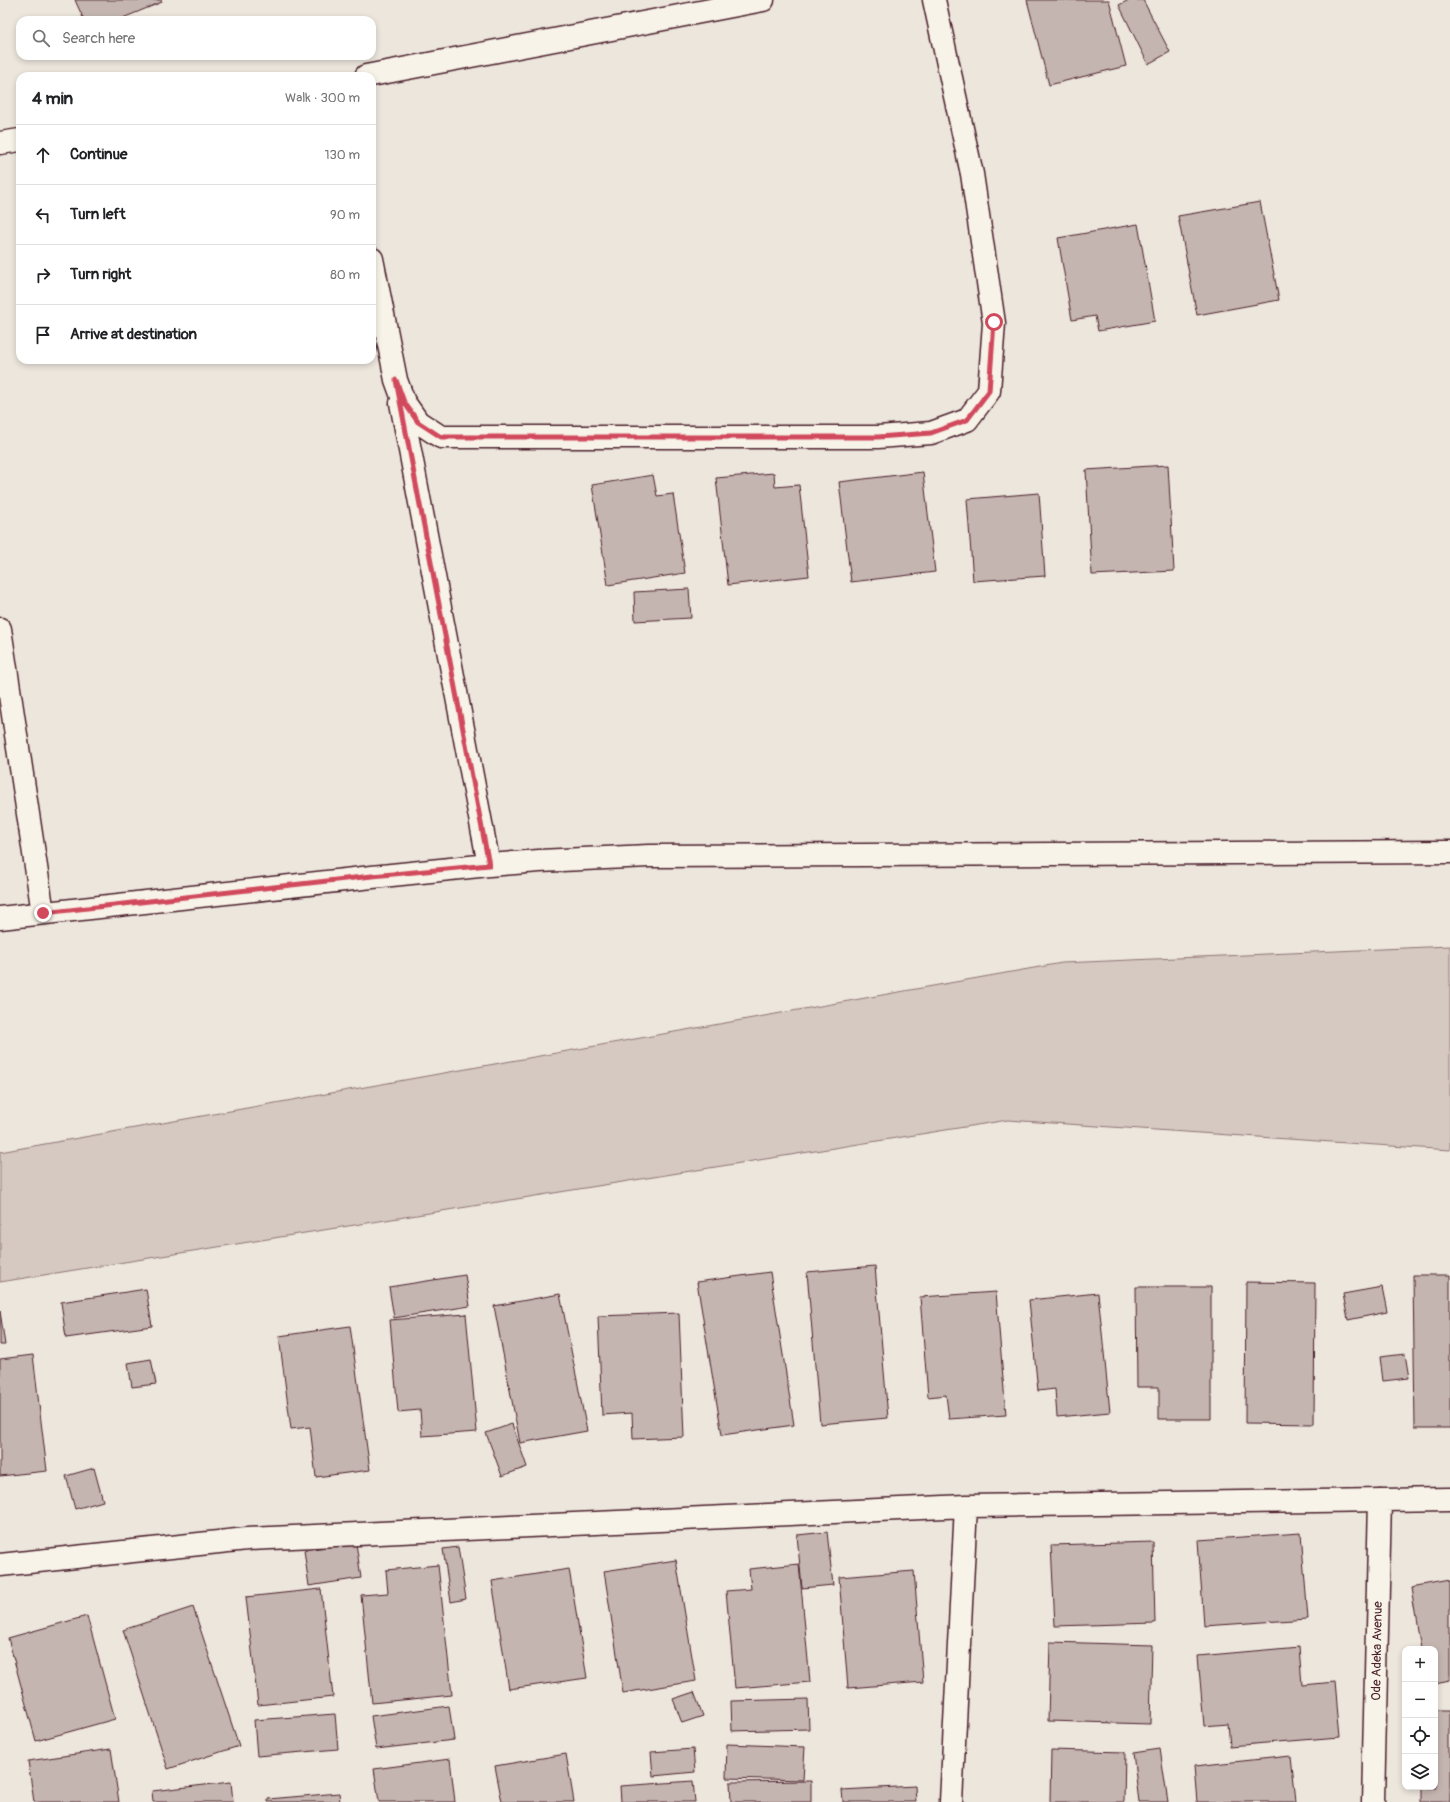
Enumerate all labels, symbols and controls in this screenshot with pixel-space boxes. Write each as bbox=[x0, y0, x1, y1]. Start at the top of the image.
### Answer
search box bbox=[16, 16, 376, 60]
icon: search bbox=[30, 27, 52, 49]
text: Search here bbox=[62, 29, 135, 48]
text: 4 min bbox=[32, 88, 73, 109]
text: Walk · 300 m bbox=[285, 90, 360, 106]
icon: ahead bbox=[32, 144, 54, 166]
text: Continue bbox=[70, 145, 128, 164]
text: 130 m bbox=[324, 147, 360, 163]
icon: left bbox=[32, 204, 54, 226]
text: Turn left bbox=[70, 205, 126, 224]
text: 90 m bbox=[330, 207, 360, 223]
icon: right bbox=[32, 264, 54, 286]
text: Turn right bbox=[70, 265, 131, 284]
text: 80 m bbox=[330, 267, 360, 283]
route start bbox=[985, 313, 1003, 331]
icon: arrive bbox=[32, 324, 54, 346]
text: Arrive at destination bbox=[70, 325, 197, 344]
route end bbox=[34, 904, 52, 922]
street label: Ode Adeka Avenue bbox=[1368, 1600, 1386, 1701]
map controls bbox=[1402, 1646, 1438, 1790]
button: + bbox=[1402, 1646, 1438, 1682]
button: − bbox=[1402, 1682, 1438, 1718]
button: locate bbox=[1402, 1718, 1438, 1754]
button: layers bbox=[1402, 1754, 1438, 1790]

